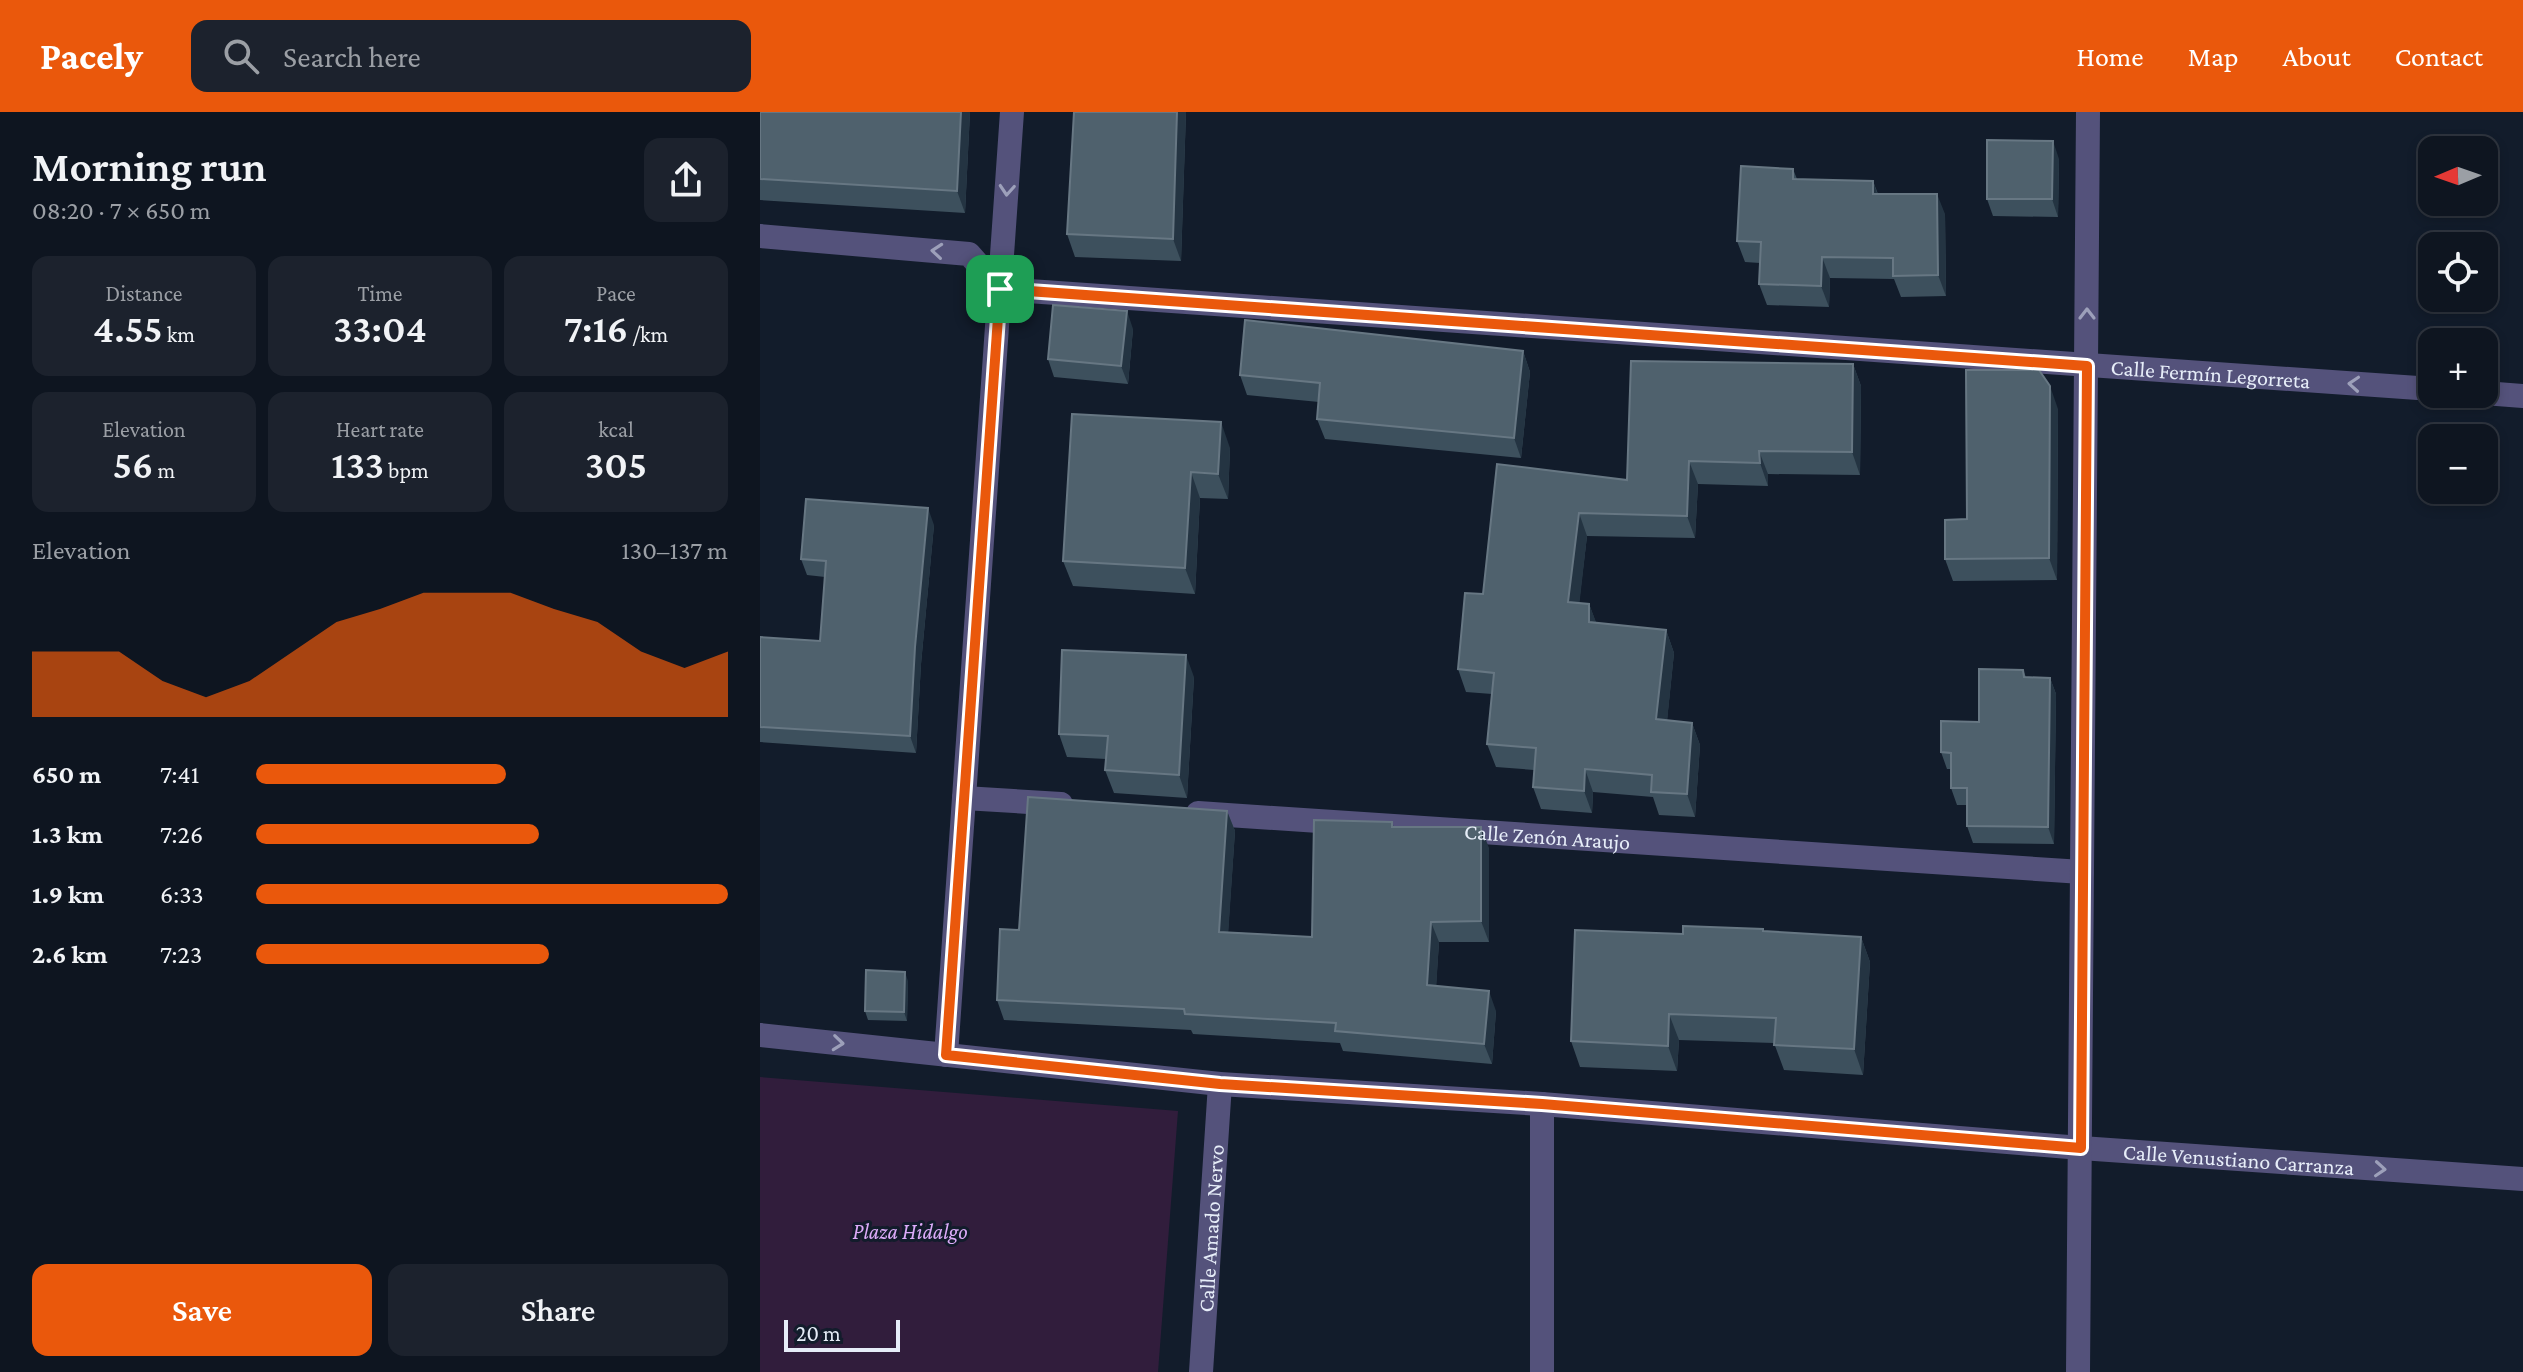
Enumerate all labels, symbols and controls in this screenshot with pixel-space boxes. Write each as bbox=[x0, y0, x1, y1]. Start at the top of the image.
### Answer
search box bbox=[191, 20, 751, 92]
icon: search bbox=[219, 34, 263, 78]
text: Pacely bbox=[40, 35, 143, 77]
text: Search here bbox=[283, 40, 421, 73]
text: Home bbox=[2077, 41, 2144, 72]
text: Map bbox=[2188, 41, 2239, 72]
text: About bbox=[2283, 41, 2351, 72]
text: Contact bbox=[2395, 41, 2483, 72]
north arrow bbox=[2418, 136, 2498, 216]
map controls bbox=[2418, 136, 2498, 504]
button: share bbox=[644, 138, 728, 222]
text: Morning run bbox=[32, 142, 267, 190]
one-way arrow bbox=[999, 184, 1016, 197]
text: 08:20 · 7 × 650 m bbox=[32, 196, 211, 225]
button: locate bbox=[2418, 232, 2498, 312]
one-way arrow bbox=[930, 243, 943, 260]
pin bbox=[966, 255, 1034, 323]
icon: arrive bbox=[978, 267, 1022, 311]
text: Distance bbox=[106, 281, 182, 306]
text: Time bbox=[357, 281, 403, 306]
text: Pace bbox=[596, 281, 636, 306]
text: 4.55 bbox=[93, 306, 163, 351]
text: 33:04 bbox=[333, 306, 427, 351]
text: 7:16 bbox=[564, 306, 628, 351]
one-way arrow bbox=[2078, 307, 2096, 320]
text: km bbox=[163, 322, 195, 347]
text: /km bbox=[628, 322, 668, 347]
button: + bbox=[2418, 328, 2498, 408]
street label: Calle Fermín Legorreta bbox=[2110, 355, 2311, 393]
one-way arrow bbox=[2347, 376, 2360, 393]
text: Elevation bbox=[102, 417, 186, 442]
text: Heart rate bbox=[336, 417, 424, 442]
text: kcal bbox=[598, 417, 634, 442]
button: − bbox=[2418, 424, 2498, 504]
text: 56 bbox=[113, 442, 153, 487]
text: 133 bbox=[331, 442, 384, 487]
text: 305 bbox=[585, 442, 647, 487]
text: m bbox=[153, 458, 175, 483]
text: bpm bbox=[384, 458, 429, 483]
text: Elevation bbox=[32, 536, 130, 565]
text: 130–137 m bbox=[621, 536, 728, 565]
text: 650 m bbox=[32, 760, 101, 789]
text: 7:41 bbox=[160, 760, 199, 789]
street label: Calle Zenón Araujo bbox=[1463, 819, 1631, 855]
text: 1.3 km bbox=[32, 820, 103, 849]
text: 7:26 bbox=[160, 820, 203, 849]
text: 1.9 km bbox=[32, 880, 104, 909]
text: 6:33 bbox=[160, 880, 204, 909]
text: 2.6 km bbox=[32, 940, 108, 969]
text: 7:23 bbox=[160, 940, 202, 969]
one-way arrow bbox=[831, 1035, 844, 1052]
street label: Calle Venustiano Carranza bbox=[2122, 1139, 2355, 1180]
street label: Calle Amado Nervo bbox=[1193, 1144, 1229, 1313]
one-way arrow bbox=[2374, 1160, 2387, 1177]
park label: Plaza Hidalgo bbox=[852, 1219, 968, 1244]
button: Save bbox=[32, 1264, 372, 1356]
button: Share bbox=[388, 1264, 728, 1356]
scale bar bbox=[784, 1316, 900, 1352]
text: 20 m bbox=[796, 1321, 841, 1346]

